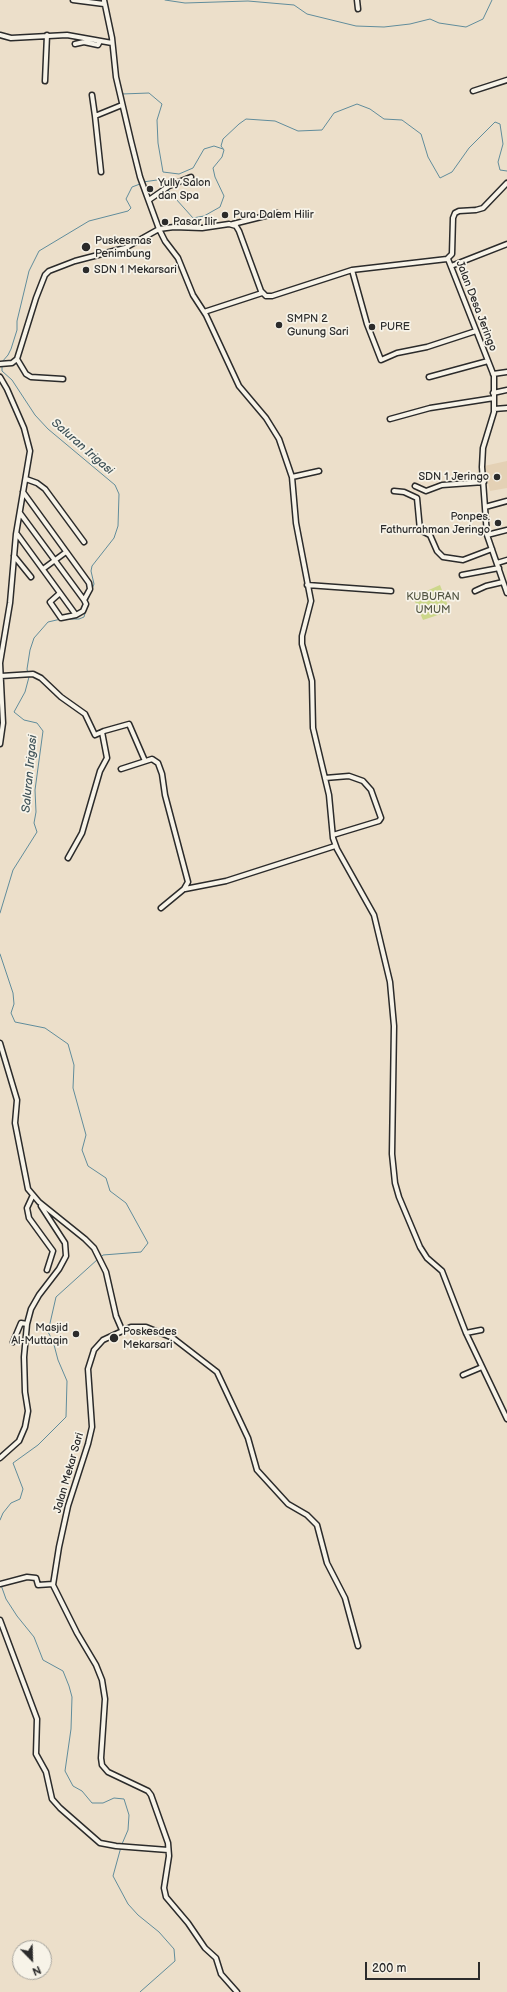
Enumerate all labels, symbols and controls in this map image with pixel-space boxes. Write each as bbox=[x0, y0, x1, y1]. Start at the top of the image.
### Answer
place label: Yully Salon dan Spa bbox=[158, 176, 211, 202]
marker: Yully Salon dan Spa bbox=[145, 184, 155, 194]
place label: Pura Dalem Hilir bbox=[233, 208, 314, 222]
marker: Pura Dalem Hilir bbox=[220, 210, 230, 220]
place label: Pasar Ilir bbox=[173, 215, 217, 229]
marker: Pasar Ilir bbox=[160, 217, 170, 227]
place label: Puskesmas Penimbung bbox=[95, 234, 151, 260]
marker: Puskesmas Penimbung bbox=[80, 241, 92, 253]
street label: Jalan Desa Jeringo bbox=[453, 259, 499, 353]
place label: SDN 1 Mekarsari bbox=[94, 263, 177, 277]
marker: SDN 1 Mekarsari bbox=[81, 265, 91, 275]
place label: SMPN 2 Gunung Sari bbox=[287, 312, 349, 338]
marker: SMPN 2 Gunung Sari bbox=[274, 320, 284, 330]
place label: PURE bbox=[380, 320, 410, 334]
marker: PURE bbox=[367, 322, 377, 332]
water label: Saluran Irigasi bbox=[48, 416, 116, 478]
place label: SDN 1 Jeringo bbox=[418, 470, 489, 484]
marker: SDN 1 Jeringo bbox=[492, 472, 502, 482]
place label: Ponpes. Fathurrahman Jeringo bbox=[380, 510, 490, 536]
marker: Ponpes. Fathurrahman Jeringo bbox=[493, 518, 503, 528]
park label: KUBURAN UMUM bbox=[406, 590, 460, 616]
water label: Saluran Irigasi bbox=[19, 735, 41, 813]
place label: Masjid Al-Muttaqin bbox=[11, 1321, 68, 1347]
place label: Poskesdes Mekarsari bbox=[123, 1325, 177, 1351]
marker: Masjid Al-Muttaqin bbox=[71, 1329, 81, 1339]
marker: Poskesdes Mekarsari bbox=[108, 1332, 120, 1344]
street label: Jalan Mekar Sari bbox=[51, 1431, 87, 1515]
north arrow bbox=[12, 1940, 52, 1980]
scale bar bbox=[367, 1954, 482, 1980]
text: 200 m bbox=[372, 1961, 406, 1976]
text: N bbox=[30, 1963, 43, 1978]

